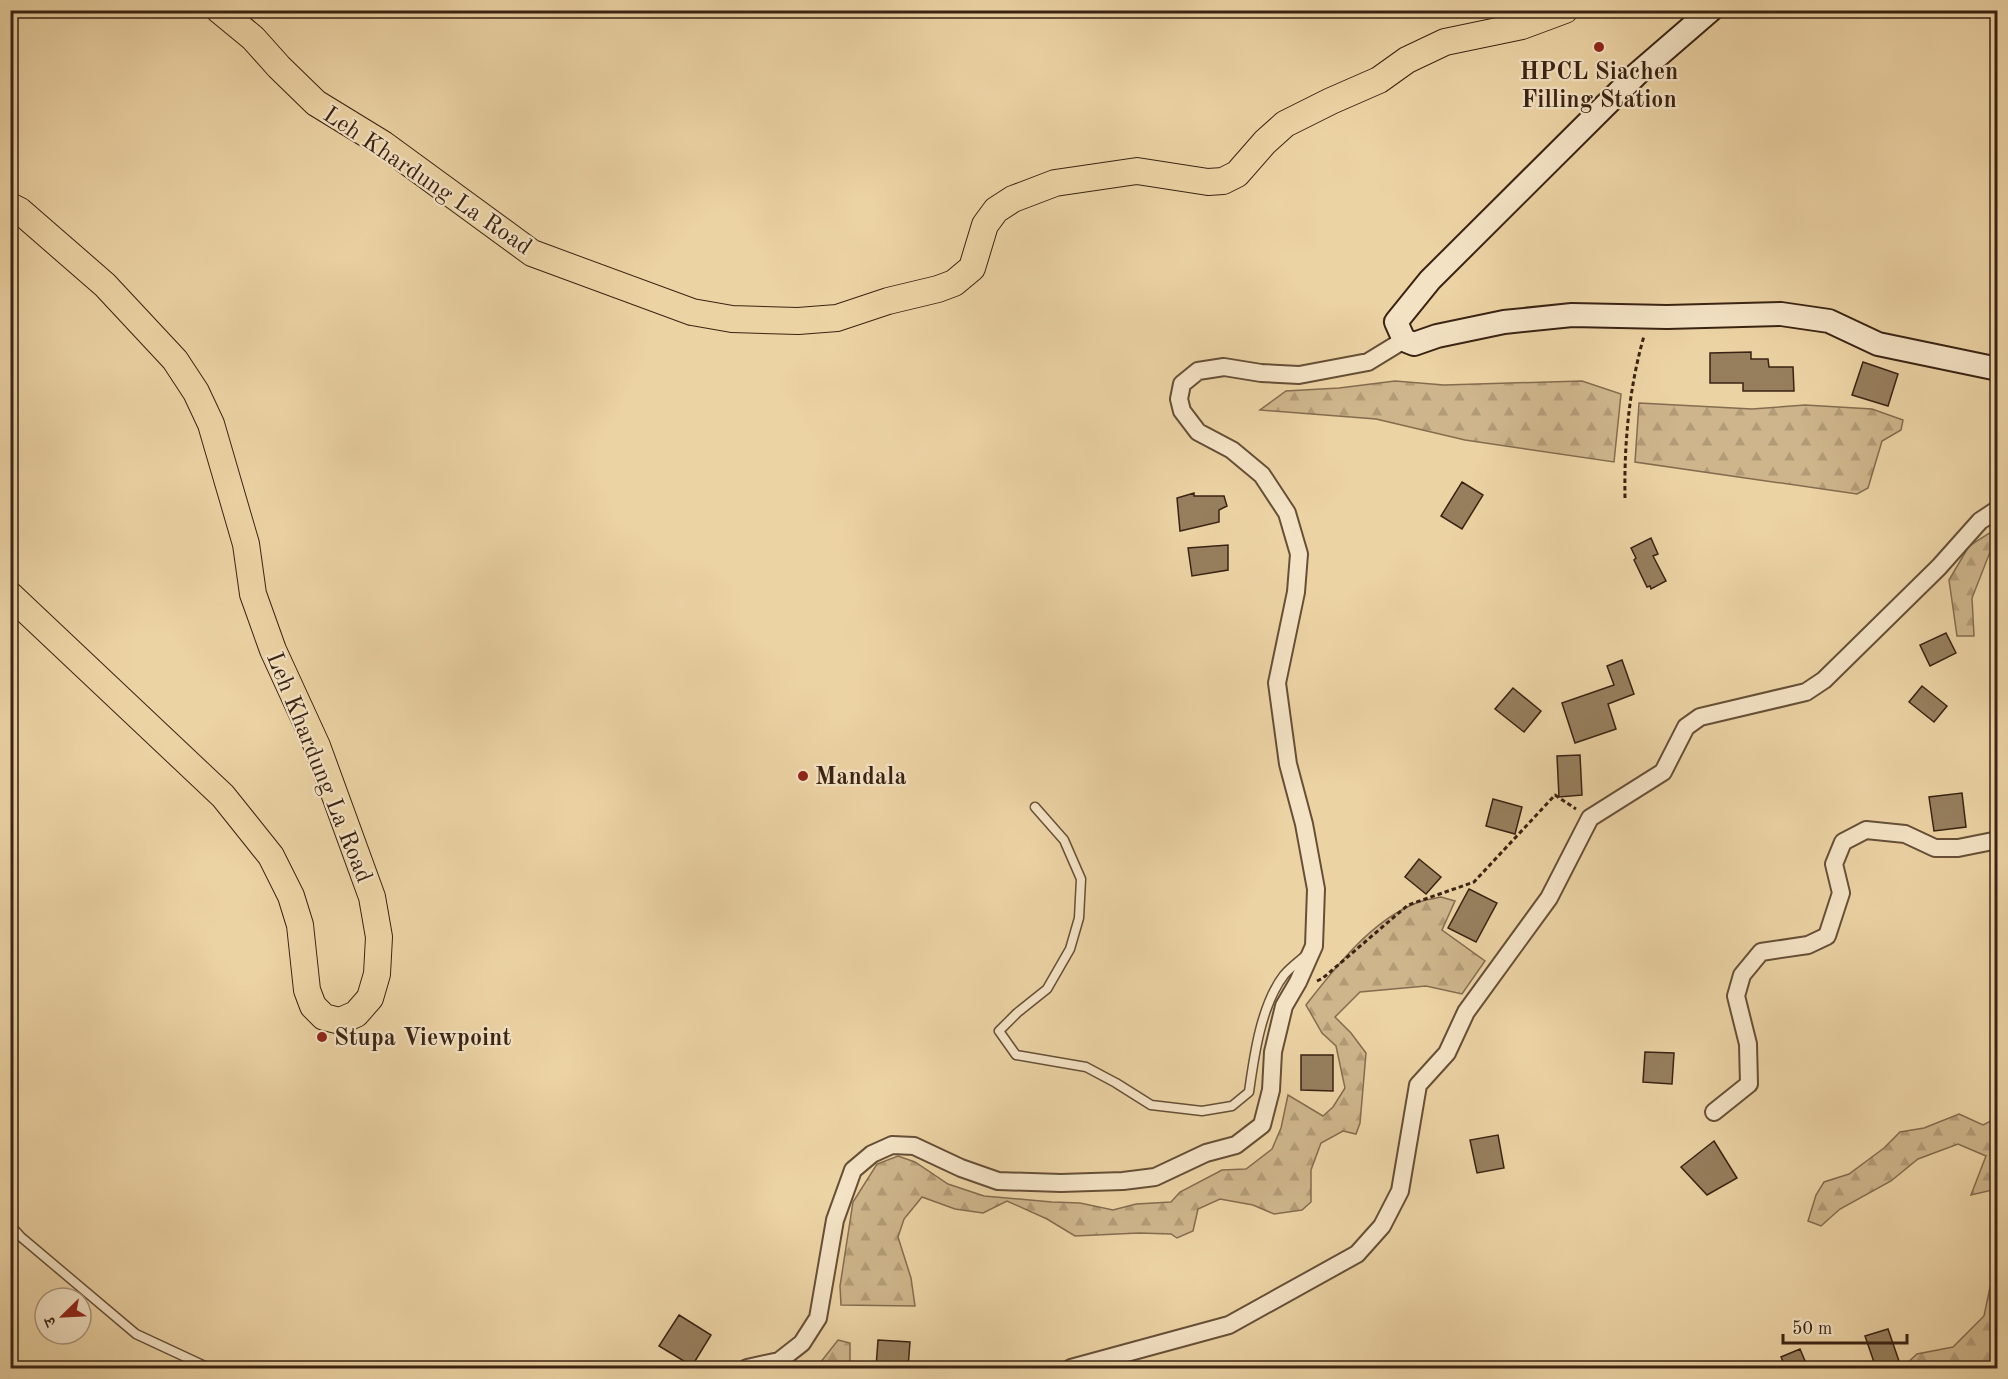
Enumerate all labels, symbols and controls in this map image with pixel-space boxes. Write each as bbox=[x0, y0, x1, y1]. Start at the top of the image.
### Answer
marker: HPCL Siachen Filling Station bbox=[1592, 40, 1606, 54]
place label: HPCL Siachen Filling Station bbox=[1520, 61, 1678, 113]
street label: Leh Khardung La Road bbox=[318, 103, 536, 260]
street label: Leh Khardung La Road bbox=[261, 649, 375, 886]
place label: Mandala bbox=[815, 766, 907, 790]
marker: Mandala bbox=[796, 769, 810, 783]
place label: Stupa Viewpoint bbox=[334, 1027, 511, 1051]
marker: Stupa Viewpoint bbox=[315, 1030, 329, 1044]
north arrow bbox=[33, 1286, 93, 1346]
scale bar bbox=[1783, 1307, 1908, 1345]
text: उ bbox=[41, 1313, 60, 1329]
text: 50 m bbox=[1792, 1320, 1832, 1338]

